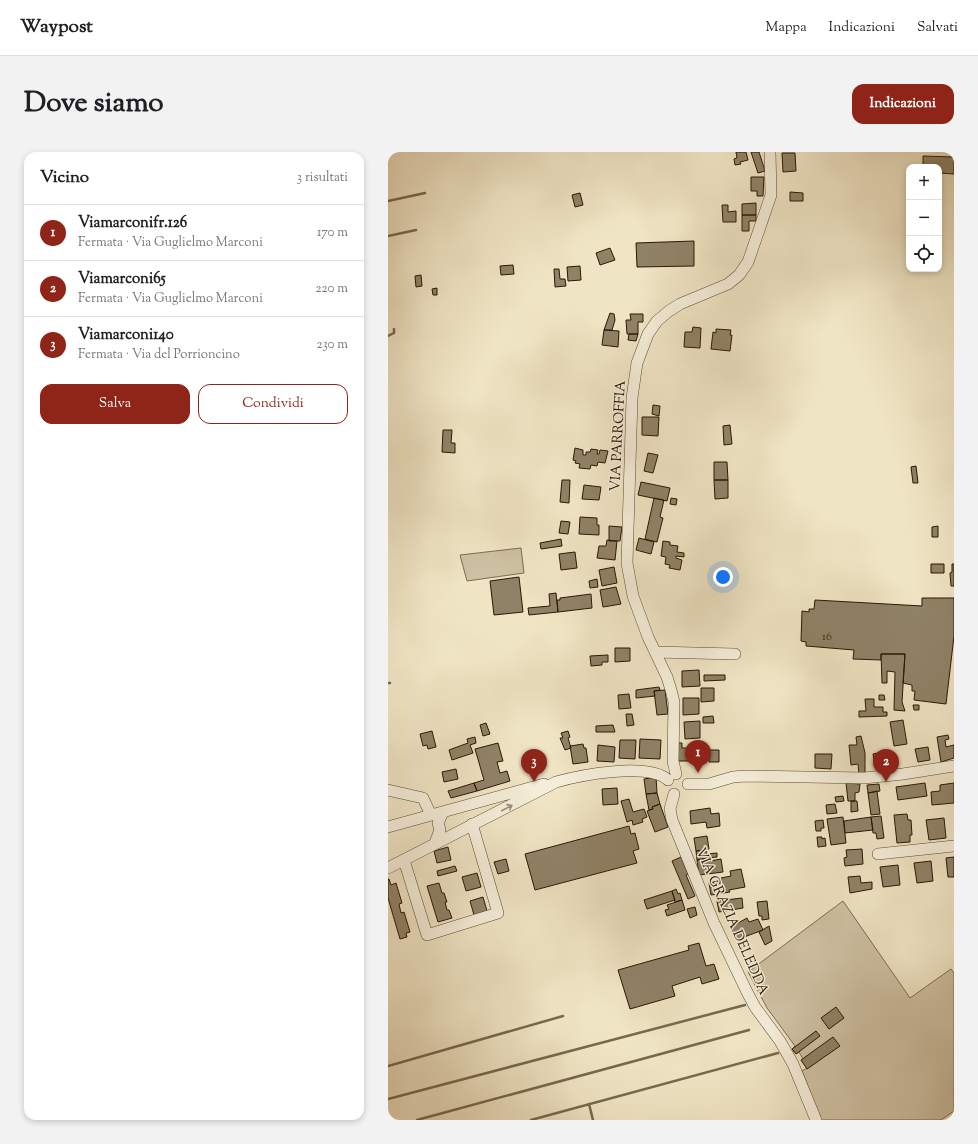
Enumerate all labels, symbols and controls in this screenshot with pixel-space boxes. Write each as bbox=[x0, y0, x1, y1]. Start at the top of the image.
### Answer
text: Waypost bbox=[20, 14, 93, 41]
text: Mappa bbox=[766, 18, 807, 38]
text: Indicazioni bbox=[829, 18, 895, 38]
text: Salvati bbox=[917, 18, 958, 38]
text: Dove siamo bbox=[24, 84, 164, 124]
button: Indicazioni bbox=[852, 84, 954, 124]
map controls bbox=[906, 164, 942, 272]
button: + bbox=[906, 164, 942, 200]
text: Vicino bbox=[40, 166, 89, 190]
text: 3 risultati bbox=[297, 169, 348, 187]
button: − bbox=[906, 200, 942, 236]
text: Viamarconifr.126 bbox=[78, 213, 187, 234]
text: 1 bbox=[51, 224, 55, 242]
text: 170 m bbox=[317, 224, 348, 242]
text: Fermata · Via Guglielmo Marconi bbox=[78, 234, 263, 252]
button: locate bbox=[906, 236, 942, 272]
text: Viamarconi65 bbox=[78, 269, 166, 290]
text: 2 bbox=[50, 280, 56, 298]
text: 220 m bbox=[315, 280, 348, 298]
text: Fermata · Via Guglielmo Marconi bbox=[78, 290, 263, 308]
text: Viamarconi140 bbox=[78, 325, 174, 346]
text: 3 bbox=[50, 336, 56, 354]
text: 230 m bbox=[316, 336, 348, 354]
text: Fermata · Via del Porrioncino bbox=[78, 346, 240, 364]
street label: VIA PARROFFIA bbox=[606, 379, 632, 492]
button: Salva bbox=[40, 384, 190, 424]
button: Condividi bbox=[198, 384, 348, 424]
your location bbox=[713, 567, 733, 587]
house number: 16 bbox=[822, 628, 832, 646]
pin: 1 bbox=[685, 740, 711, 773]
pin: 3 bbox=[521, 749, 547, 782]
pin: 2 bbox=[873, 749, 899, 782]
one-way arrow bbox=[501, 804, 513, 811]
street label: VIA GRAZIA DELEDDA bbox=[690, 845, 773, 999]

